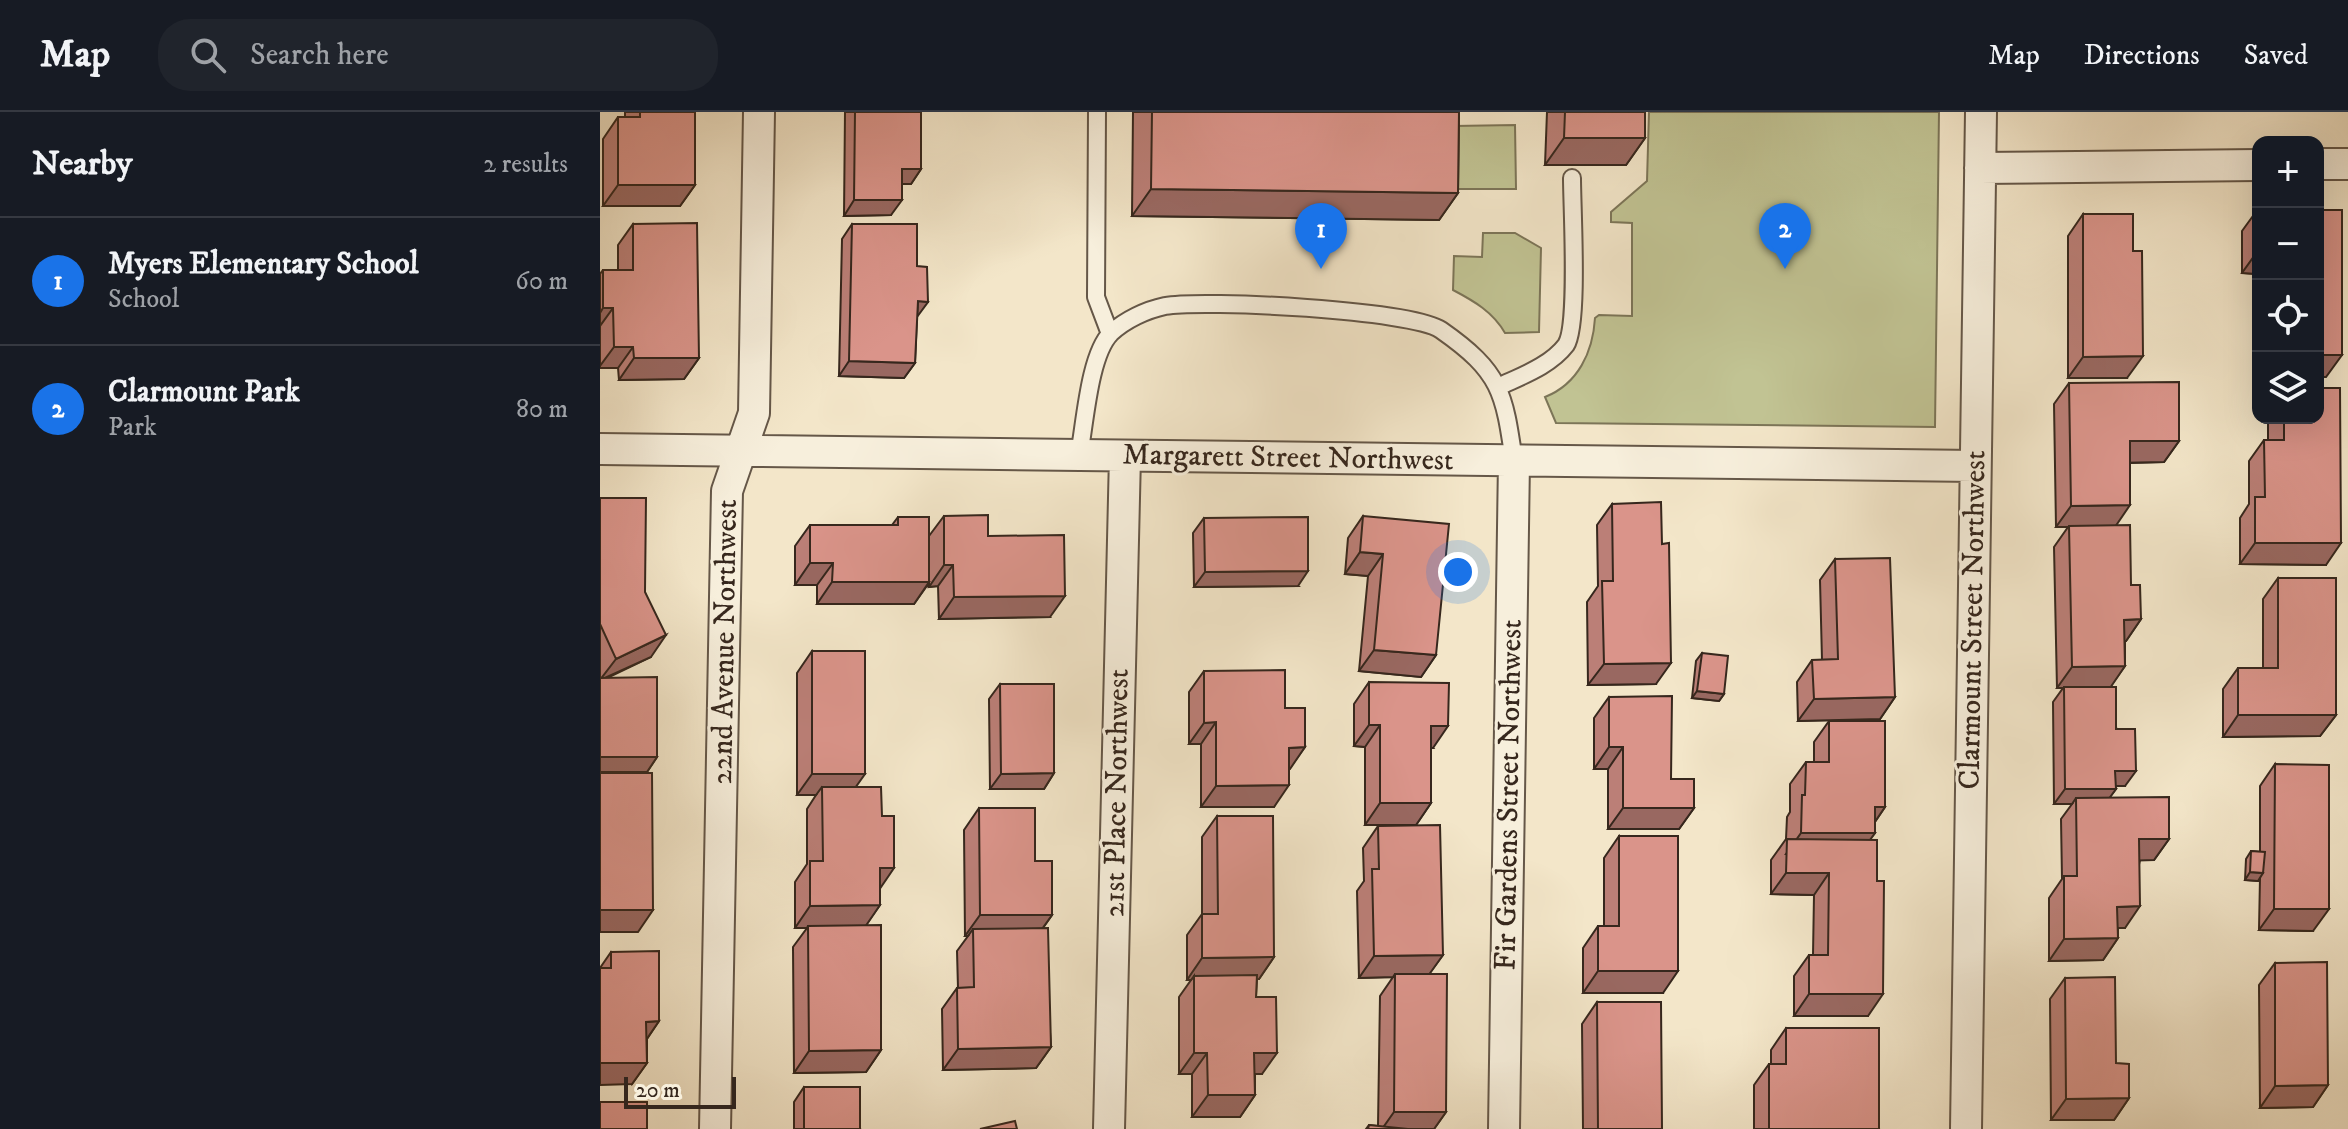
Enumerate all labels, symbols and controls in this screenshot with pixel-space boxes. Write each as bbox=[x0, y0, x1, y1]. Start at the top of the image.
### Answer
search box bbox=[158, 19, 718, 91]
text: Map bbox=[40, 31, 110, 79]
icon: search bbox=[186, 33, 230, 77]
text: Search here bbox=[250, 37, 389, 74]
text: Map bbox=[1988, 38, 2040, 73]
text: Directions bbox=[2084, 38, 2200, 73]
text: Saved bbox=[2244, 38, 2308, 73]
map controls bbox=[2252, 136, 2324, 424]
button: + bbox=[2252, 136, 2324, 208]
text: Nearby bbox=[32, 143, 133, 185]
text: 2 results bbox=[483, 148, 568, 181]
pin: 1 bbox=[1295, 203, 1347, 269]
pin: 2 bbox=[1759, 203, 1811, 269]
button: − bbox=[2252, 208, 2324, 280]
text: Myers Elementary School bbox=[108, 246, 419, 283]
text: 1 bbox=[53, 265, 63, 298]
text: 60 m bbox=[515, 265, 568, 298]
button: locate bbox=[2252, 280, 2324, 352]
text: School bbox=[108, 283, 179, 316]
button: layers bbox=[2252, 352, 2324, 424]
text: Clarmount Park bbox=[108, 374, 300, 411]
text: 2 bbox=[52, 393, 64, 426]
text: 80 m bbox=[516, 393, 568, 426]
text: Park bbox=[108, 411, 157, 444]
street label: Margarett Street Northwest bbox=[1122, 437, 1454, 479]
street label: Clarmount Street Northwest bbox=[1952, 450, 1994, 790]
street label: 22nd Avenue Northwest bbox=[704, 499, 746, 785]
your location bbox=[1438, 552, 1478, 592]
street label: Fir Gardens Street Northwest bbox=[1487, 619, 1531, 971]
street label: 21st Place Northwest bbox=[1096, 668, 1138, 918]
scale bar bbox=[624, 1073, 736, 1109]
text: 20 m bbox=[636, 1077, 680, 1104]

